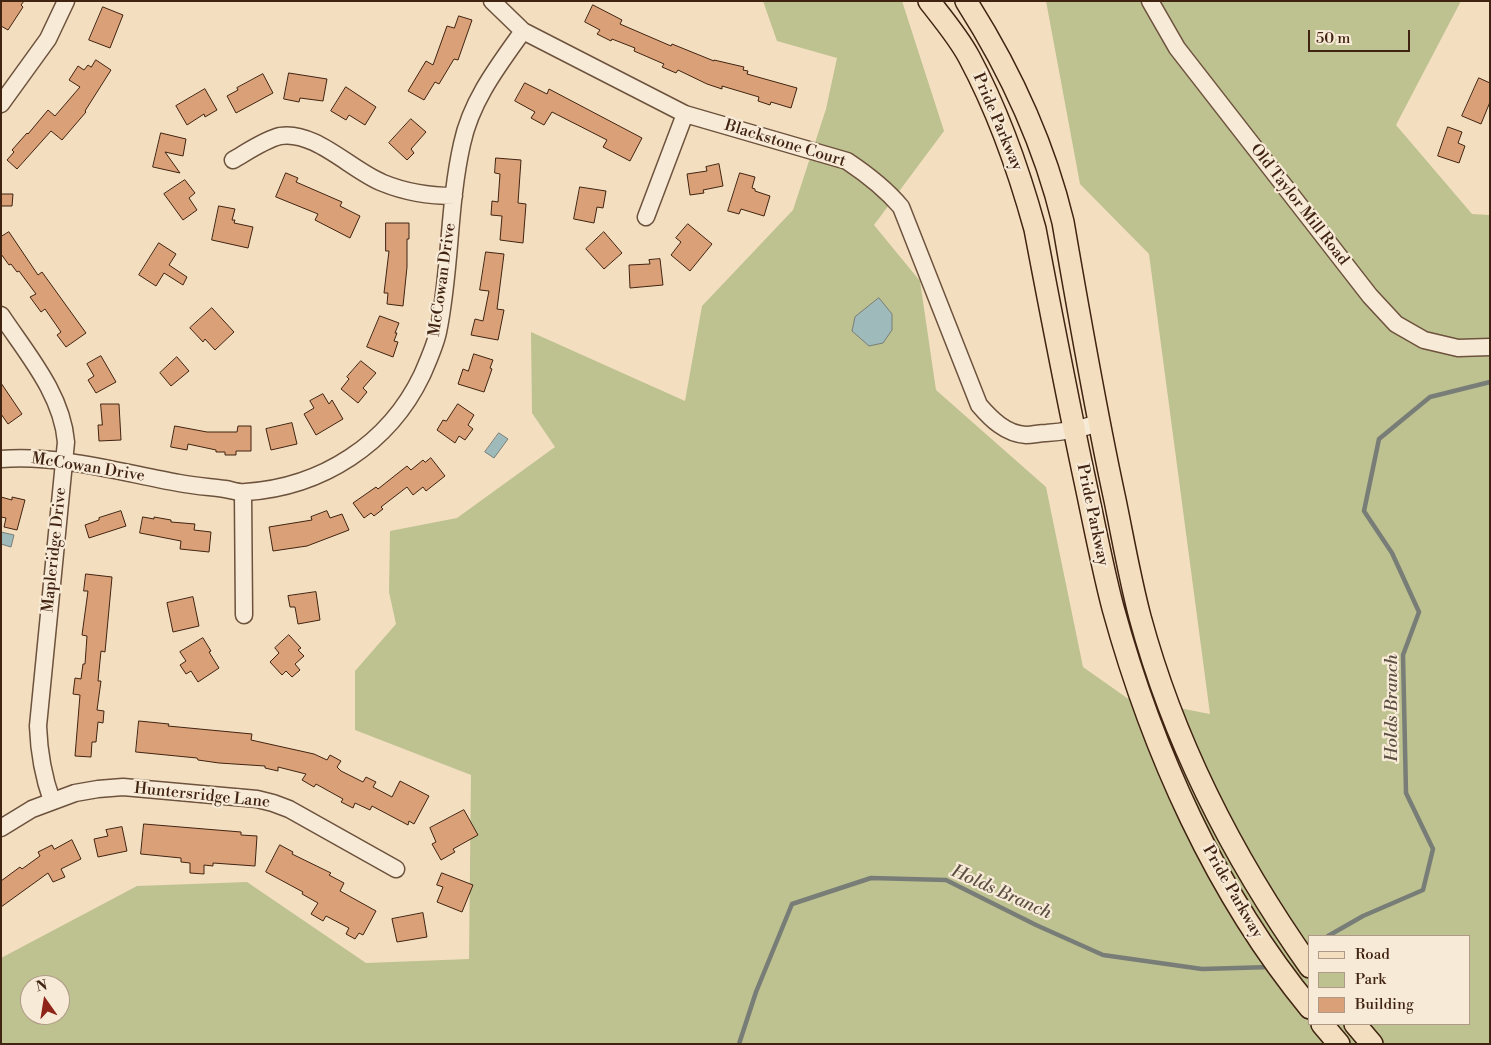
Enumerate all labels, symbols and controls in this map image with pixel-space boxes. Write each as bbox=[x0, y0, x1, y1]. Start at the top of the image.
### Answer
scale bar bbox=[1311, 20, 1414, 52]
text: 50 m bbox=[1316, 29, 1350, 48]
street label: Pride Parkway bbox=[968, 70, 1026, 174]
street label: Blackstone Court bbox=[722, 116, 848, 172]
street label: Old Taylor Mill Road bbox=[1246, 140, 1352, 270]
street label: McCowan Drive bbox=[426, 222, 460, 338]
street label: McCowan Drive bbox=[30, 450, 146, 486]
street label: Pride Parkway bbox=[1072, 462, 1112, 568]
street label: Mapleridge Drive bbox=[39, 486, 71, 614]
water label: Holds Branch bbox=[1382, 654, 1404, 762]
street label: Huntersridge Lane bbox=[133, 779, 271, 813]
street label: Pride Parkway bbox=[1198, 842, 1266, 942]
water label: Holds Branch bbox=[947, 861, 1055, 925]
legend bbox=[1308, 935, 1471, 1025]
text: Road bbox=[1355, 945, 1390, 964]
text: Park bbox=[1355, 970, 1386, 989]
north arrow bbox=[20, 975, 70, 1025]
text: N bbox=[34, 976, 49, 996]
text: Building bbox=[1355, 995, 1414, 1014]

